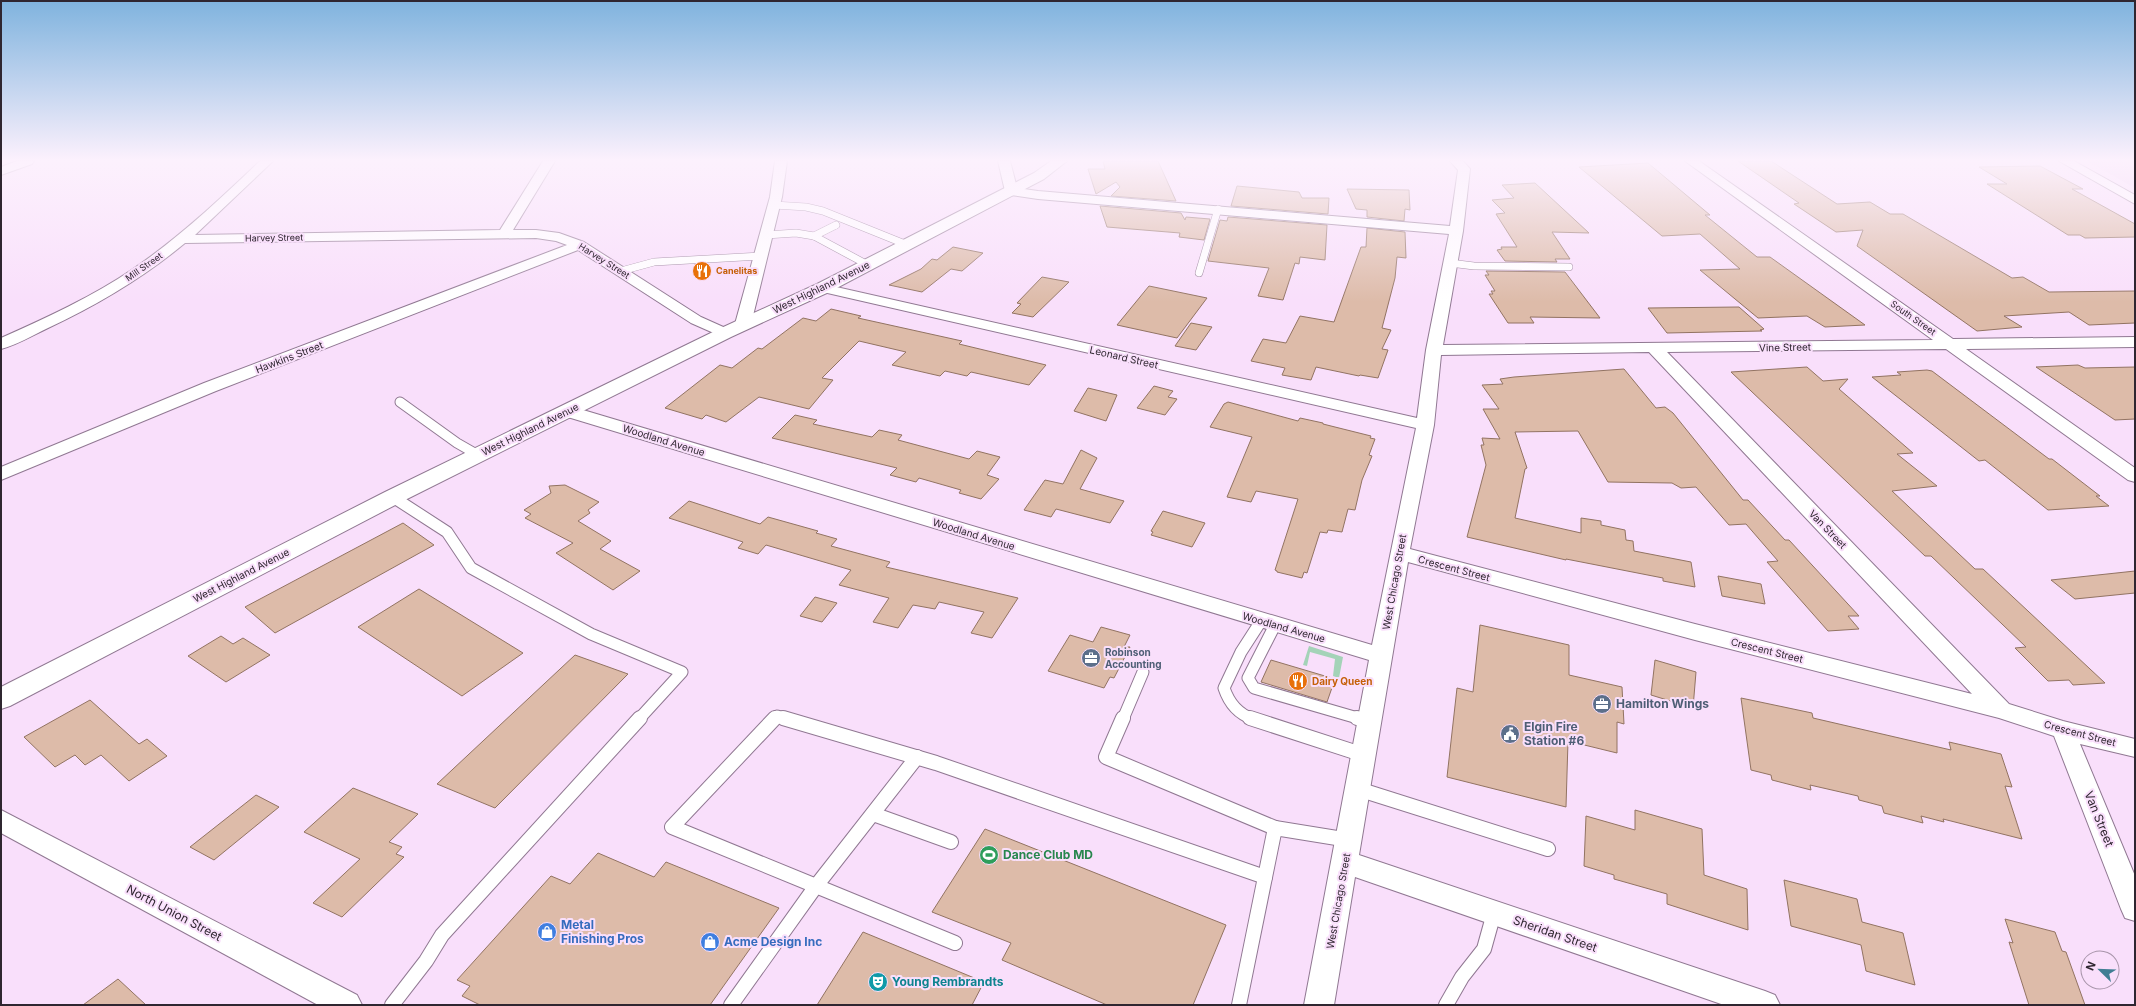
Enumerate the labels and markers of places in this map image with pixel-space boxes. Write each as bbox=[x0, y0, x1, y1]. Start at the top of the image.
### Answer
restaurant icon: Canelitas bbox=[691, 260, 713, 282]
place label: Canelitas bbox=[716, 265, 757, 276]
place label: Robinson Accounting bbox=[1105, 646, 1162, 671]
office icon: Robinson Accounting bbox=[1080, 647, 1102, 669]
restaurant icon: Dairy Queen bbox=[1287, 670, 1309, 692]
place label: Dairy Queen bbox=[1312, 675, 1373, 688]
office icon: Hamilton Wings bbox=[1591, 693, 1613, 715]
place label: Hamilton Wings bbox=[1616, 696, 1709, 711]
place label: Elgin Fire Station #6 bbox=[1524, 719, 1584, 748]
public building icon: Elgin Fire Station #6 bbox=[1499, 723, 1521, 745]
sports icon: Dance Club MD bbox=[978, 844, 1000, 866]
place label: Dance Club MD bbox=[1003, 847, 1093, 862]
place label: Metal Finishing Pros bbox=[561, 917, 644, 946]
shop icon: Metal Finishing Pros bbox=[536, 921, 558, 943]
shop icon: Acme Design Inc bbox=[699, 931, 721, 953]
place label: Acme Design Inc bbox=[724, 934, 822, 949]
theatre icon: Young Rembrandts bbox=[867, 971, 889, 993]
place label: Young Rembrandts bbox=[892, 974, 1004, 989]

